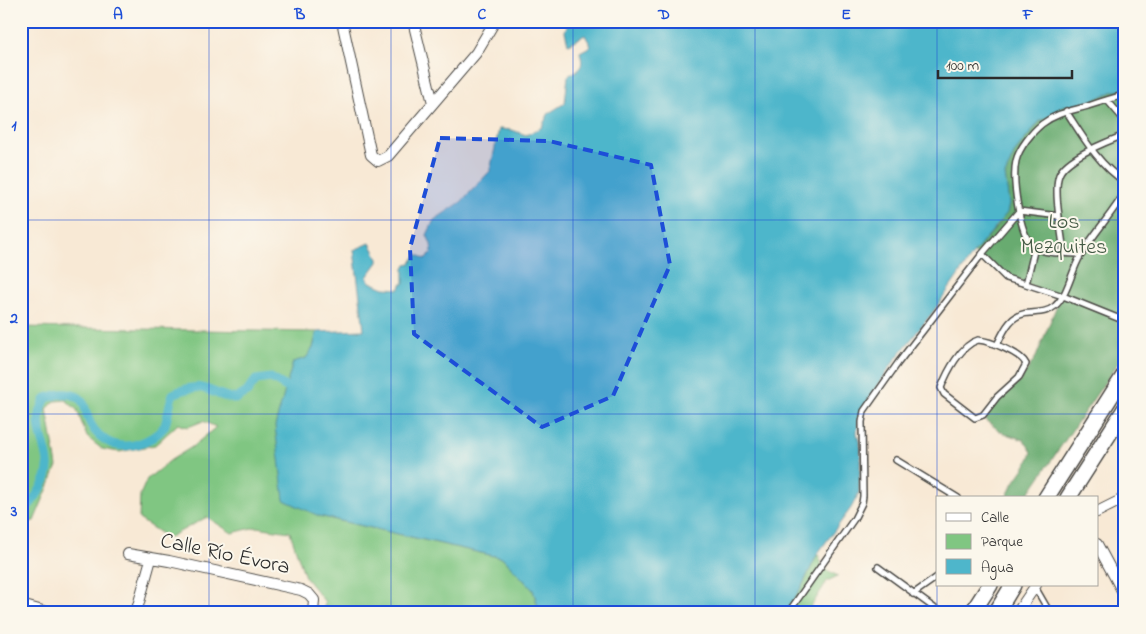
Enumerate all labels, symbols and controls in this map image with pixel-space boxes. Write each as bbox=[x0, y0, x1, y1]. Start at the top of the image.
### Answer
text: A bbox=[113, 3, 123, 27]
text: B bbox=[294, 3, 306, 27]
text: C bbox=[478, 3, 487, 27]
text: D bbox=[657, 3, 670, 27]
text: E bbox=[841, 3, 851, 27]
text: F bbox=[1022, 3, 1034, 27]
scale bar bbox=[938, 48, 1072, 80]
text: 100 m bbox=[946, 55, 979, 77]
text: 1 bbox=[11, 114, 17, 138]
park label: Los Mezquites bbox=[1021, 207, 1107, 264]
text: 2 bbox=[9, 307, 18, 331]
legend bbox=[936, 496, 1098, 586]
text: 3 bbox=[10, 500, 18, 524]
text: Calle bbox=[981, 507, 1009, 529]
street label: Calle Río Évora bbox=[157, 526, 293, 584]
text: Parque bbox=[981, 531, 1023, 553]
text: Agua bbox=[981, 557, 1014, 580]

